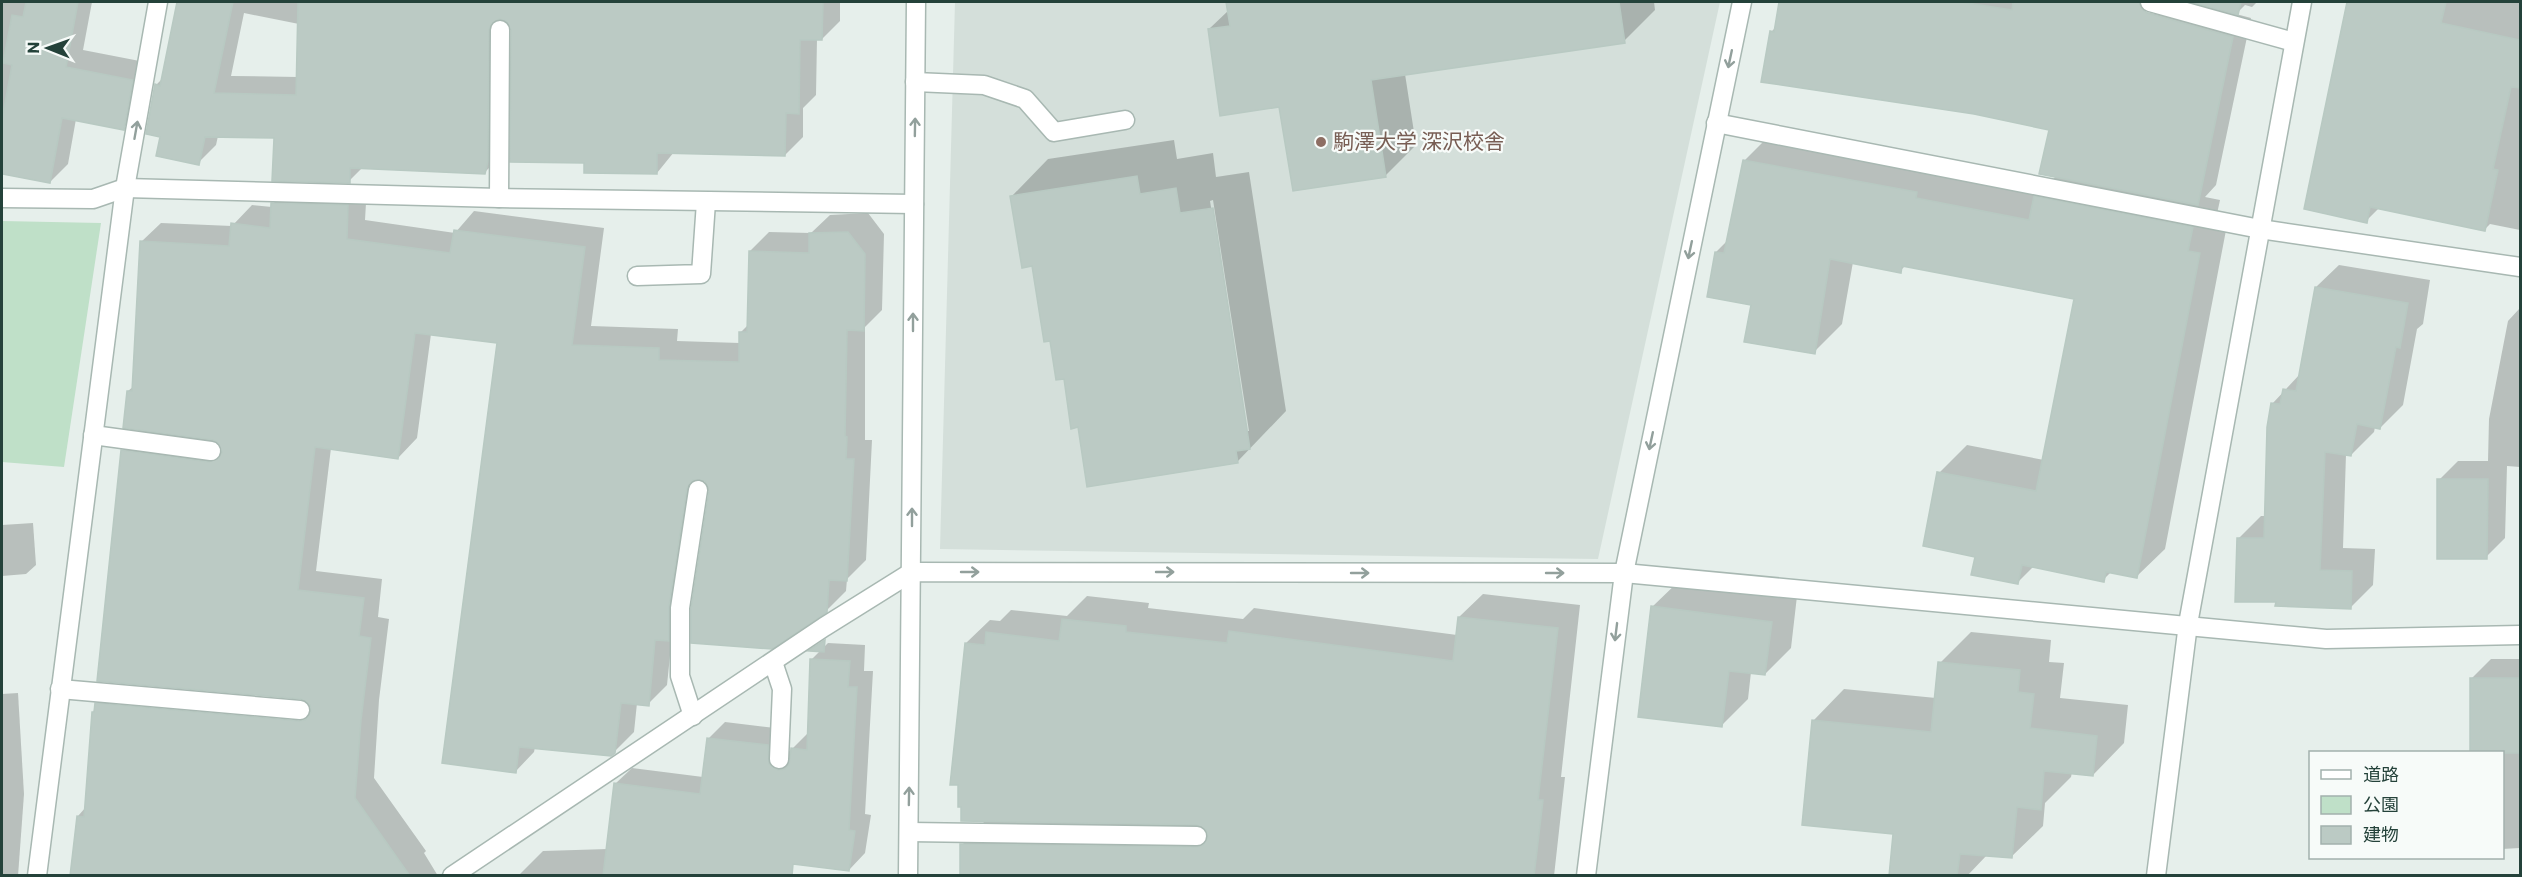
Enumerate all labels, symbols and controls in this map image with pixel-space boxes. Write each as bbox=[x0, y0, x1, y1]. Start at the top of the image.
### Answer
north arrow bbox=[18, 18, 78, 78]
text: N bbox=[23, 42, 42, 54]
one-way arrow bbox=[1724, 48, 1735, 68]
one-way arrow bbox=[909, 118, 921, 138]
one-way arrow bbox=[130, 121, 141, 141]
place label: 駒澤大学 深沢校舎 bbox=[1333, 128, 1505, 153]
marker: 駒澤大学 深沢校舎 bbox=[1314, 135, 1328, 149]
one-way arrow bbox=[1684, 239, 1695, 259]
one-way arrow bbox=[907, 313, 919, 333]
one-way arrow bbox=[1645, 430, 1656, 450]
one-way arrow bbox=[906, 508, 918, 528]
one-way arrow bbox=[960, 566, 980, 578]
one-way arrow bbox=[1155, 566, 1175, 578]
one-way arrow bbox=[1350, 567, 1370, 579]
one-way arrow bbox=[1545, 567, 1565, 579]
one-way arrow bbox=[1611, 622, 1622, 642]
legend bbox=[2309, 751, 2504, 859]
text: 道路 bbox=[2363, 763, 2399, 785]
one-way arrow bbox=[903, 787, 915, 807]
text: 公園 bbox=[2363, 793, 2399, 815]
text: 建物 bbox=[2363, 823, 2399, 845]

